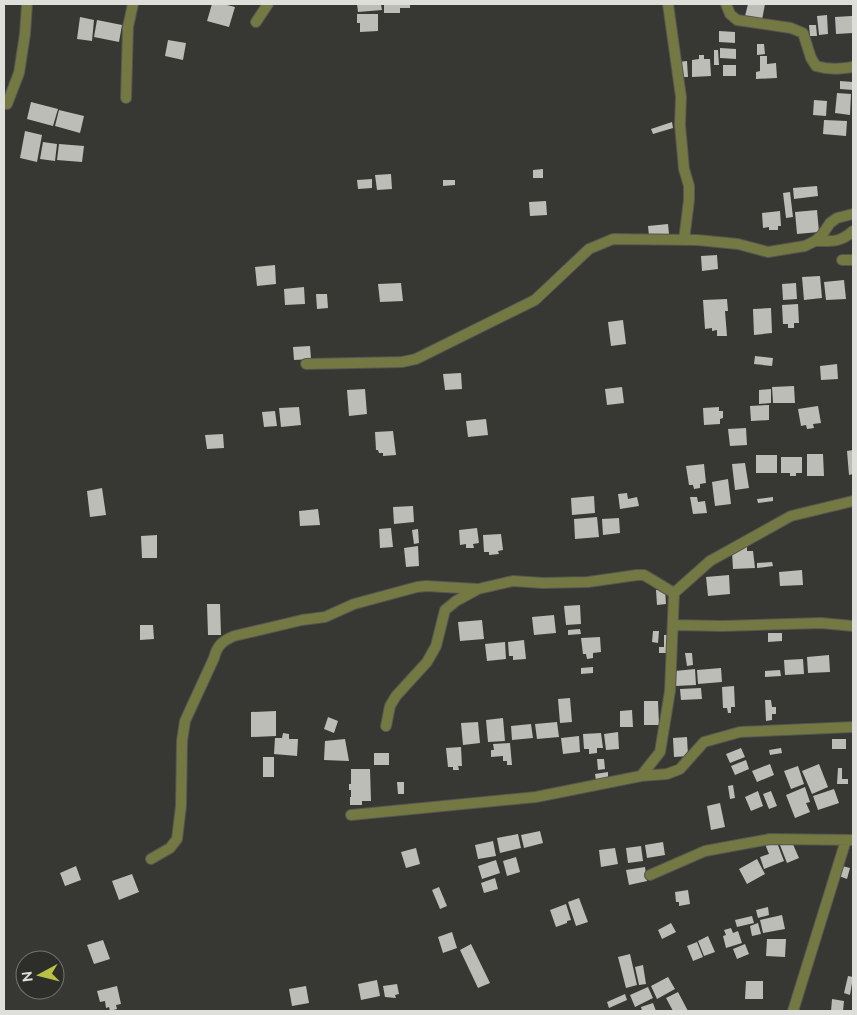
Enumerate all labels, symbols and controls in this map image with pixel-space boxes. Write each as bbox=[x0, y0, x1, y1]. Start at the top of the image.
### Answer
north arrow bbox=[15, 950, 65, 1000]
text: N bbox=[19, 970, 36, 983]

